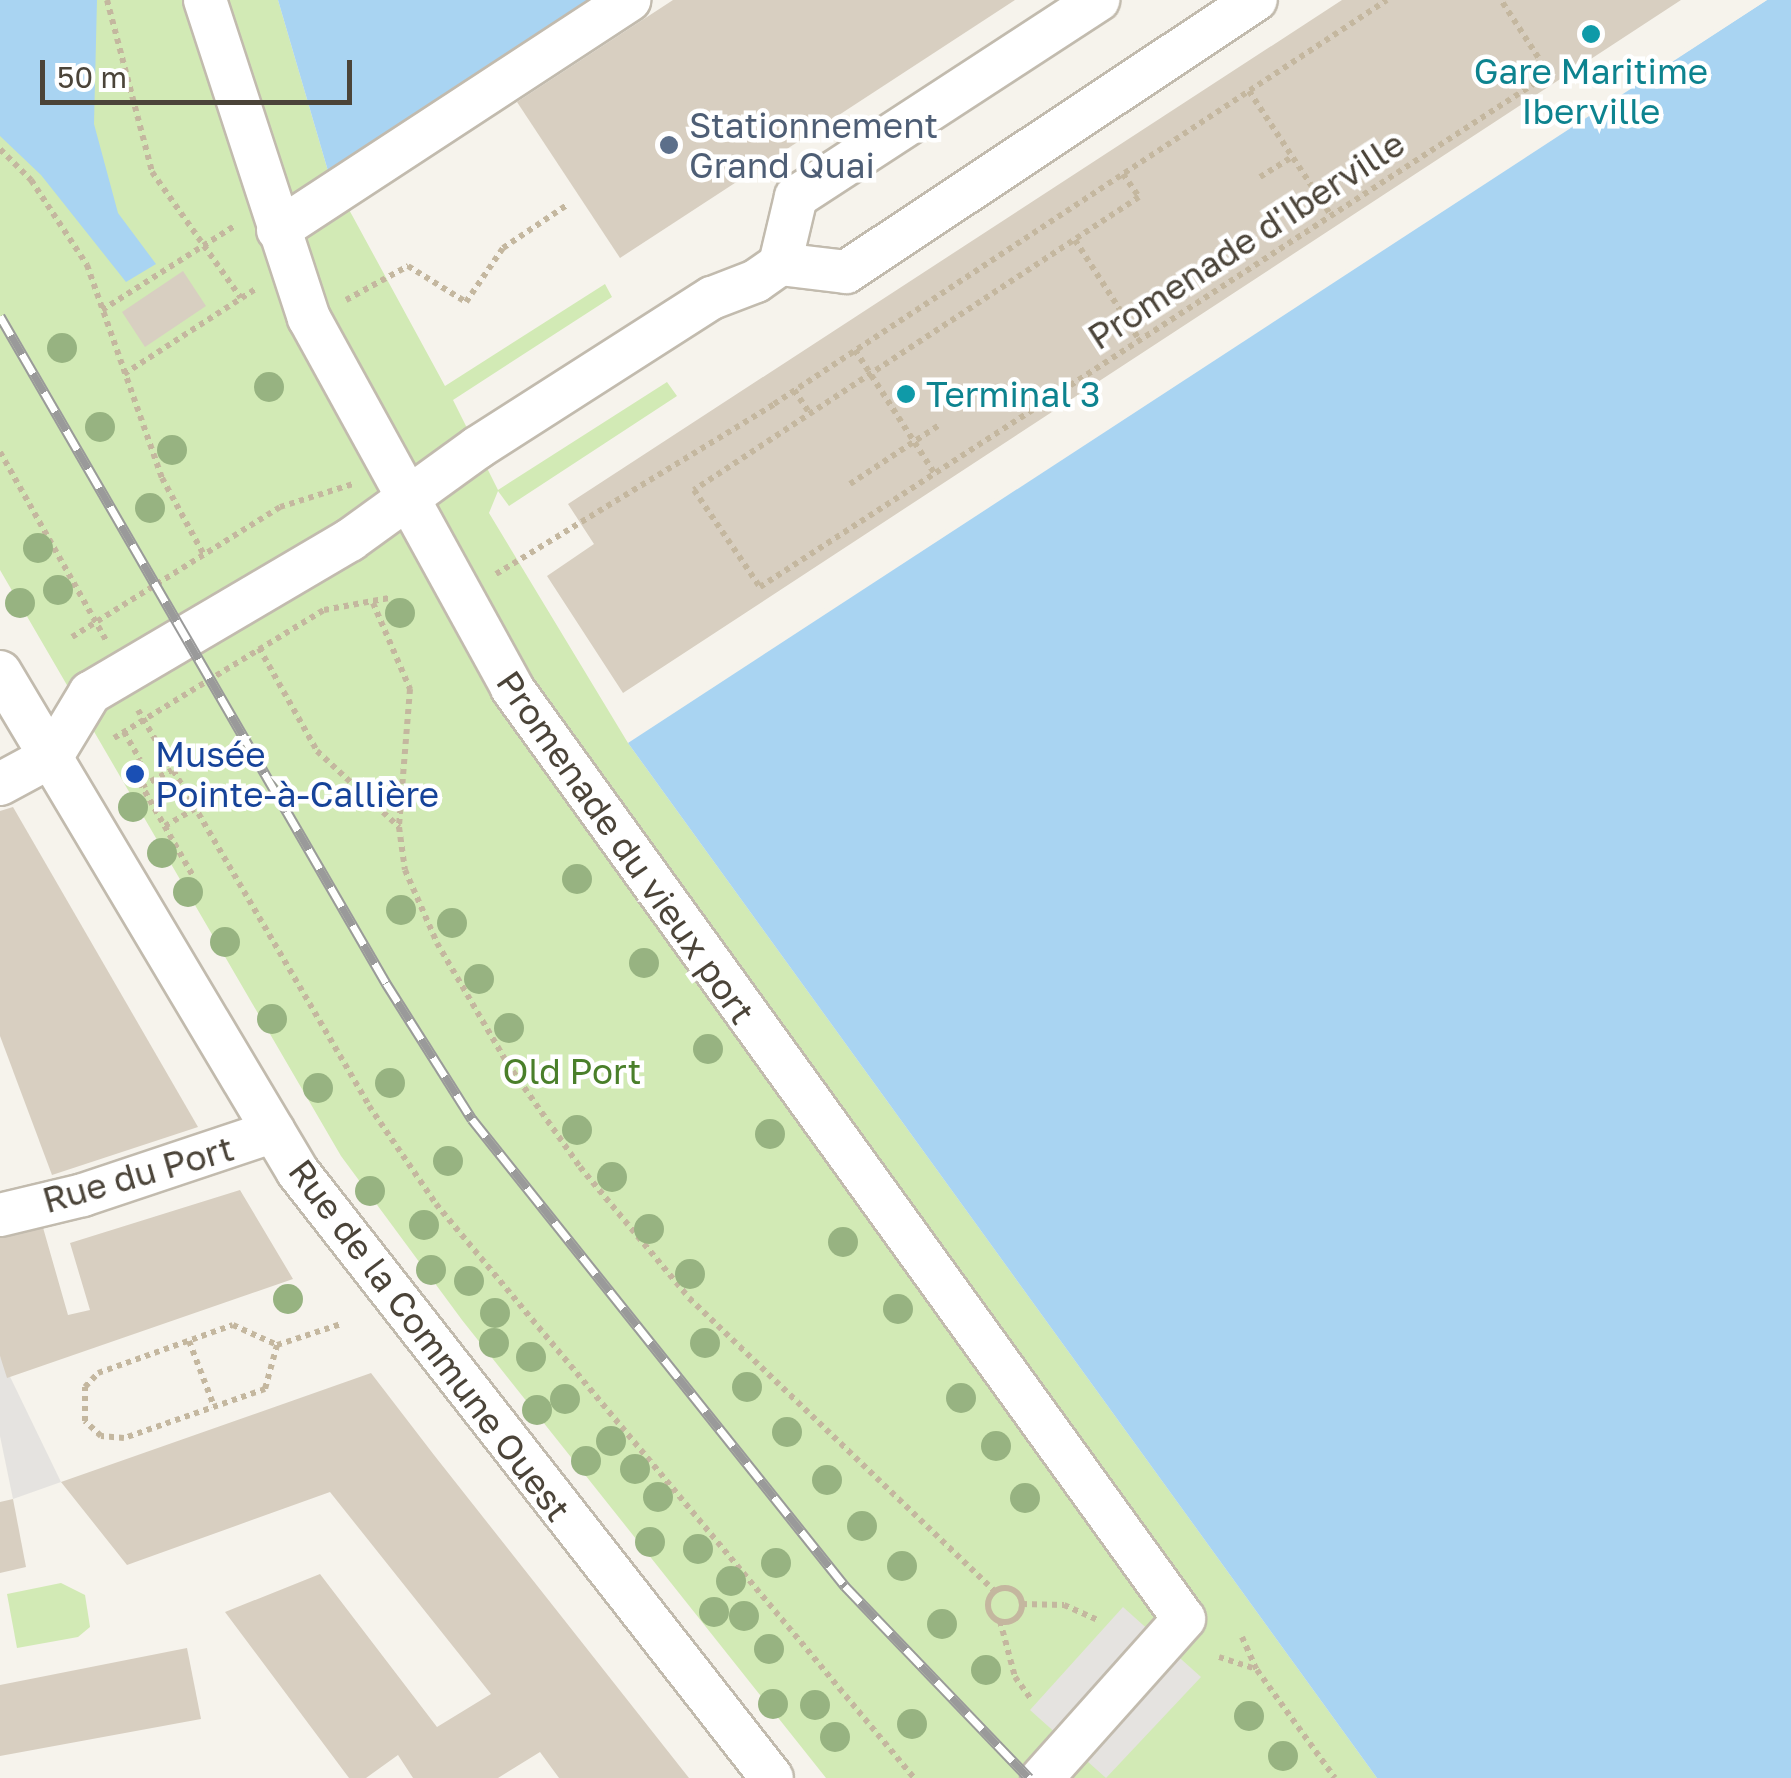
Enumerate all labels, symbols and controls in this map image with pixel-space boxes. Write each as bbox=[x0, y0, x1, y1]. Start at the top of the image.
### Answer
marker: Gare Maritime Iberville bbox=[1580, 23, 1602, 45]
scale bar bbox=[45, 40, 358, 102]
place label: Gare Maritime Iberville bbox=[1474, 50, 1708, 132]
text: 50 m bbox=[57, 59, 127, 95]
place label: Stationnement Grand Quai bbox=[689, 104, 938, 186]
street label: Promenade d'Iberville bbox=[1080, 122, 1412, 358]
marker: Stationnement Grand Quai bbox=[658, 134, 680, 156]
place label: Terminal 3 bbox=[926, 373, 1101, 415]
marker: Terminal 3 bbox=[895, 383, 917, 405]
street label: Promenade du vieux port bbox=[488, 662, 764, 1032]
place label: Musée Pointe-à-Callière bbox=[155, 733, 439, 815]
marker: Musée Pointe-à-Callière bbox=[124, 763, 146, 785]
park label: Old Port bbox=[503, 1050, 641, 1092]
street label: Rue du Port bbox=[38, 1127, 238, 1221]
street label: Rue de la Commune Ouest bbox=[280, 1151, 580, 1529]

